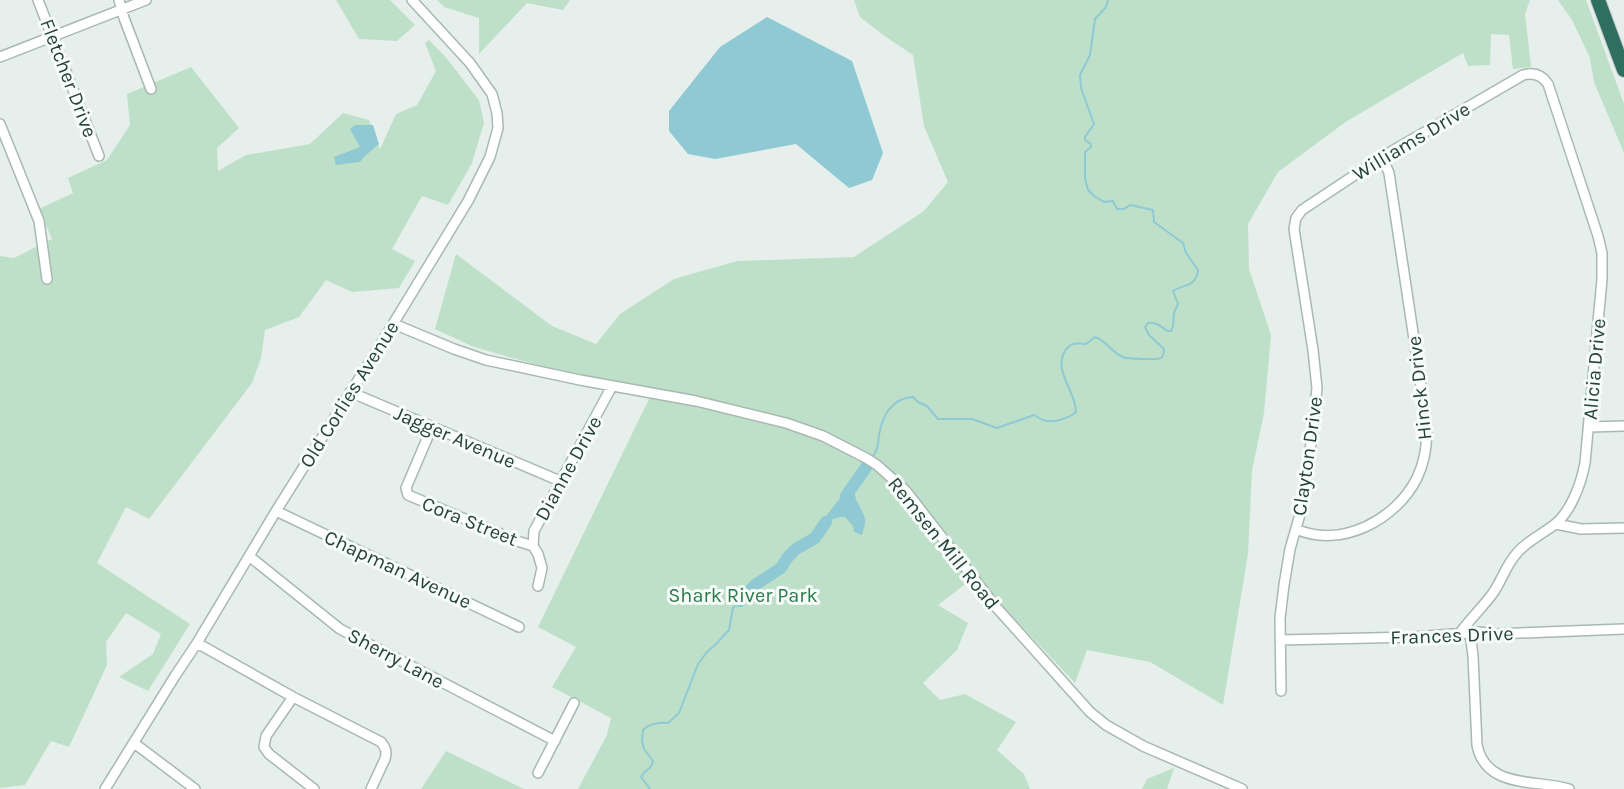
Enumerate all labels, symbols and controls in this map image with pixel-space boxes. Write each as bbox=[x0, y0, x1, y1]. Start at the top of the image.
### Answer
street label: Fletcher Drive bbox=[35, 16, 102, 141]
street label: Williams Drive bbox=[1348, 97, 1474, 185]
street label: Old Corlies Avenue bbox=[295, 317, 404, 472]
street label: Alicia Drive bbox=[1579, 317, 1610, 421]
street label: Hinck Drive bbox=[1403, 335, 1436, 441]
street label: Clayton Drive bbox=[1288, 395, 1327, 517]
street label: Jagger Avenue bbox=[391, 402, 519, 473]
street label: Dianne Drive bbox=[530, 412, 607, 525]
street label: Remsen Mill Road bbox=[883, 472, 1004, 614]
street label: Cora Street bbox=[419, 492, 521, 551]
street label: Chapman Avenue bbox=[321, 525, 475, 614]
park label: Shark River Park bbox=[668, 584, 818, 607]
street label: Frances Drive bbox=[1390, 622, 1514, 649]
street label: Sherry Lane bbox=[344, 623, 448, 693]

